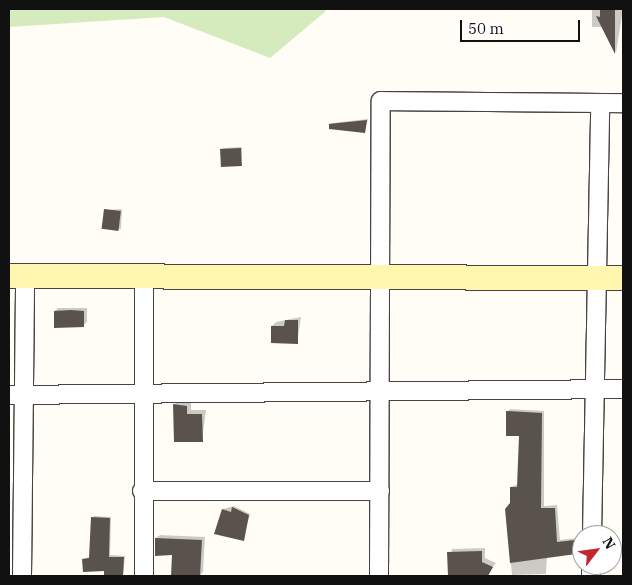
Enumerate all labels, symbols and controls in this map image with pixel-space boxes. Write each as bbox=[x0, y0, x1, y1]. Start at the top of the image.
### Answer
scale bar bbox=[462, 10, 582, 42]
text: 50 m bbox=[468, 19, 504, 38]
north arrow bbox=[572, 525, 622, 575]
text: N bbox=[599, 534, 620, 552]

